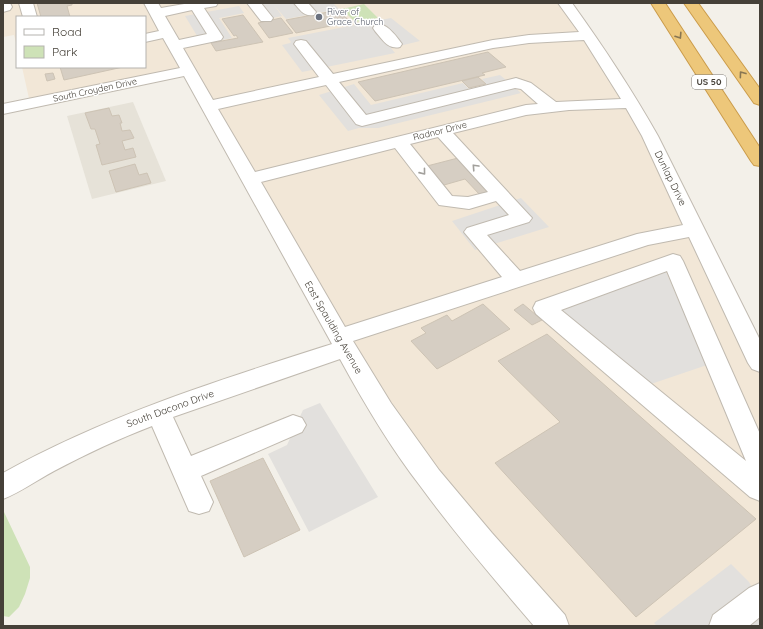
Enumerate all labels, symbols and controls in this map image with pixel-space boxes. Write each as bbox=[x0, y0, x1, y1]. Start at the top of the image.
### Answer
place label: River of Grace Church bbox=[327, 6, 383, 27]
marker: River of Grace Church bbox=[314, 12, 324, 22]
legend bbox=[16, 16, 146, 68]
text: Road bbox=[52, 24, 82, 39]
one-way arrow bbox=[675, 32, 682, 39]
text: Park bbox=[52, 44, 77, 59]
one-way arrow bbox=[739, 71, 747, 78]
street label: South Croyden Drive bbox=[52, 75, 138, 104]
road number: US 50 bbox=[692, 75, 726, 89]
street label: Radnor Drive bbox=[412, 119, 468, 143]
street label: Dunlap Drive bbox=[652, 148, 690, 208]
one-way arrow bbox=[472, 164, 479, 172]
one-way arrow bbox=[418, 167, 425, 174]
street label: East Spaulding Avenue bbox=[302, 278, 366, 376]
street label: South Dacono Drive bbox=[125, 386, 216, 430]

